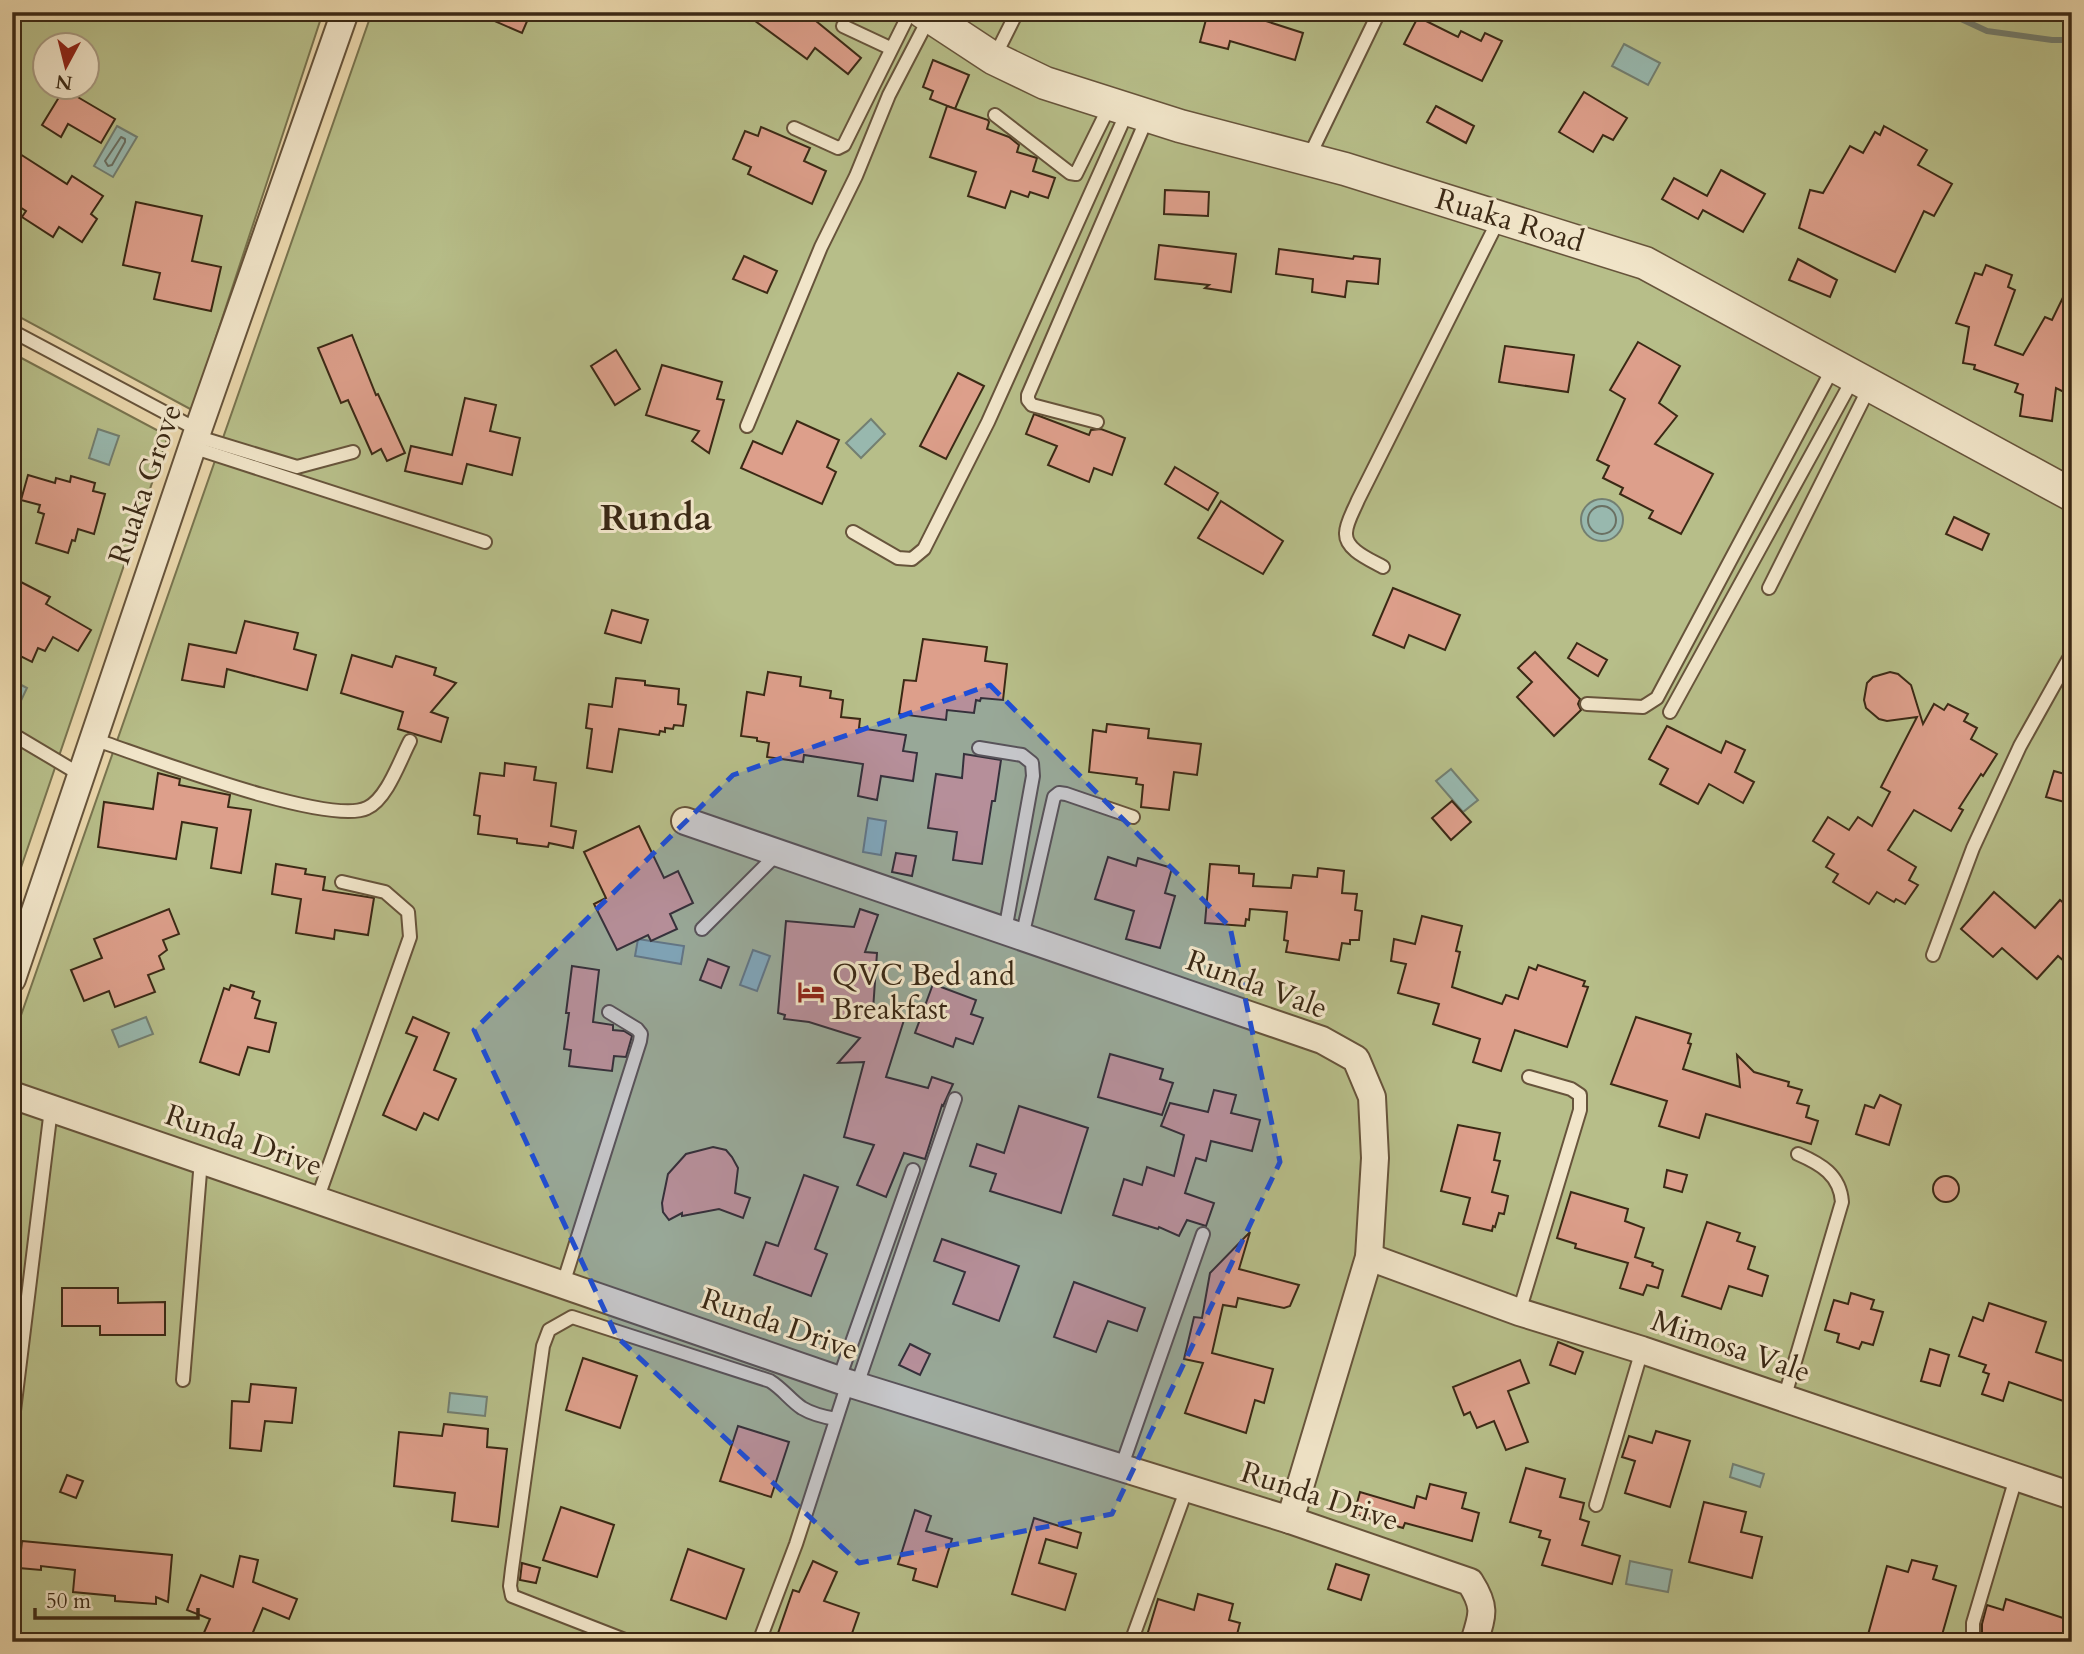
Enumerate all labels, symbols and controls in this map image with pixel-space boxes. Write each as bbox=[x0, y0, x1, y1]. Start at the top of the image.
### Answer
north arrow bbox=[32, 32, 102, 102]
text: N bbox=[54, 68, 74, 96]
street label: Ruaka Road bbox=[1431, 178, 1589, 262]
street label: Ruaka Grove bbox=[99, 399, 192, 570]
district label: Runda bbox=[600, 493, 712, 543]
street label: Runda Vale bbox=[1180, 940, 1333, 1029]
place label: QVC Bed and Breakfast bbox=[832, 955, 1015, 1030]
hotel icon: QVC Bed and Breakfast bbox=[796, 977, 826, 1007]
street label: Runda Drive bbox=[160, 1094, 328, 1187]
street label: Runda Drive bbox=[696, 1278, 864, 1371]
street label: Mimosa Vale bbox=[1646, 1300, 1816, 1393]
street label: Runda Drive bbox=[1236, 1452, 1404, 1541]
scale bar bbox=[35, 1577, 198, 1621]
text: 50 m bbox=[46, 1587, 91, 1616]

